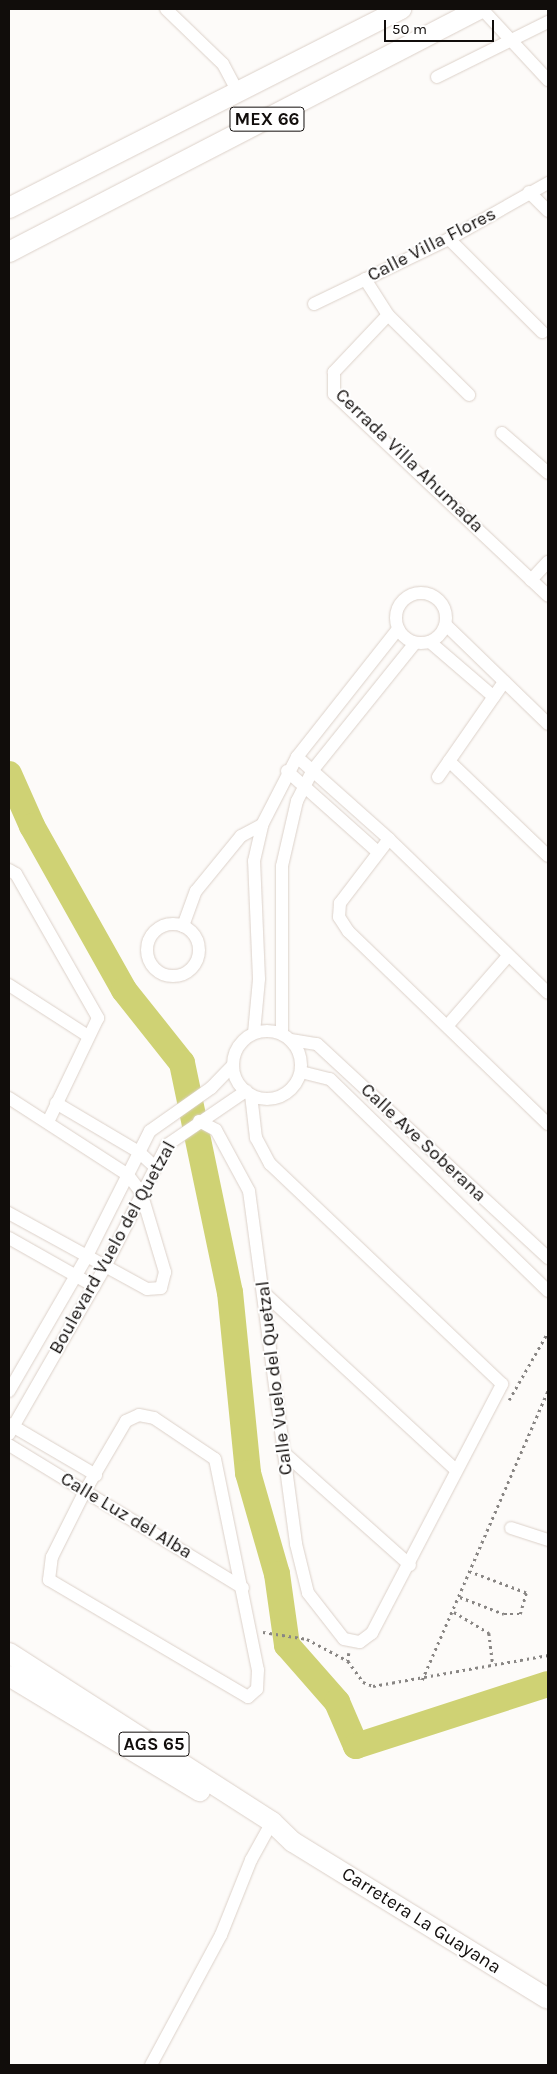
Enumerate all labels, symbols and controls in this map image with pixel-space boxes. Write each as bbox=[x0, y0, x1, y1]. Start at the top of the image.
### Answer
scale bar bbox=[387, 10, 497, 42]
text: 50 m bbox=[392, 20, 427, 38]
road number: MEX 66 bbox=[228, 104, 306, 134]
street label: Calle Villa Flores bbox=[364, 203, 500, 287]
street label: Cerrada Villa Ahumada bbox=[330, 384, 488, 538]
street label: Calle Ave Soberana bbox=[355, 1079, 491, 1207]
street label: Boulevard Vuelo del Quetzal bbox=[45, 1138, 181, 1358]
street label: Calle Vuelo del Quetzal bbox=[252, 1280, 298, 1476]
street label: Calle Luz del Alba bbox=[56, 1468, 196, 1564]
road number: AGS 65 bbox=[118, 1728, 190, 1760]
street label: Carretera La Guayana bbox=[337, 1863, 505, 1979]

